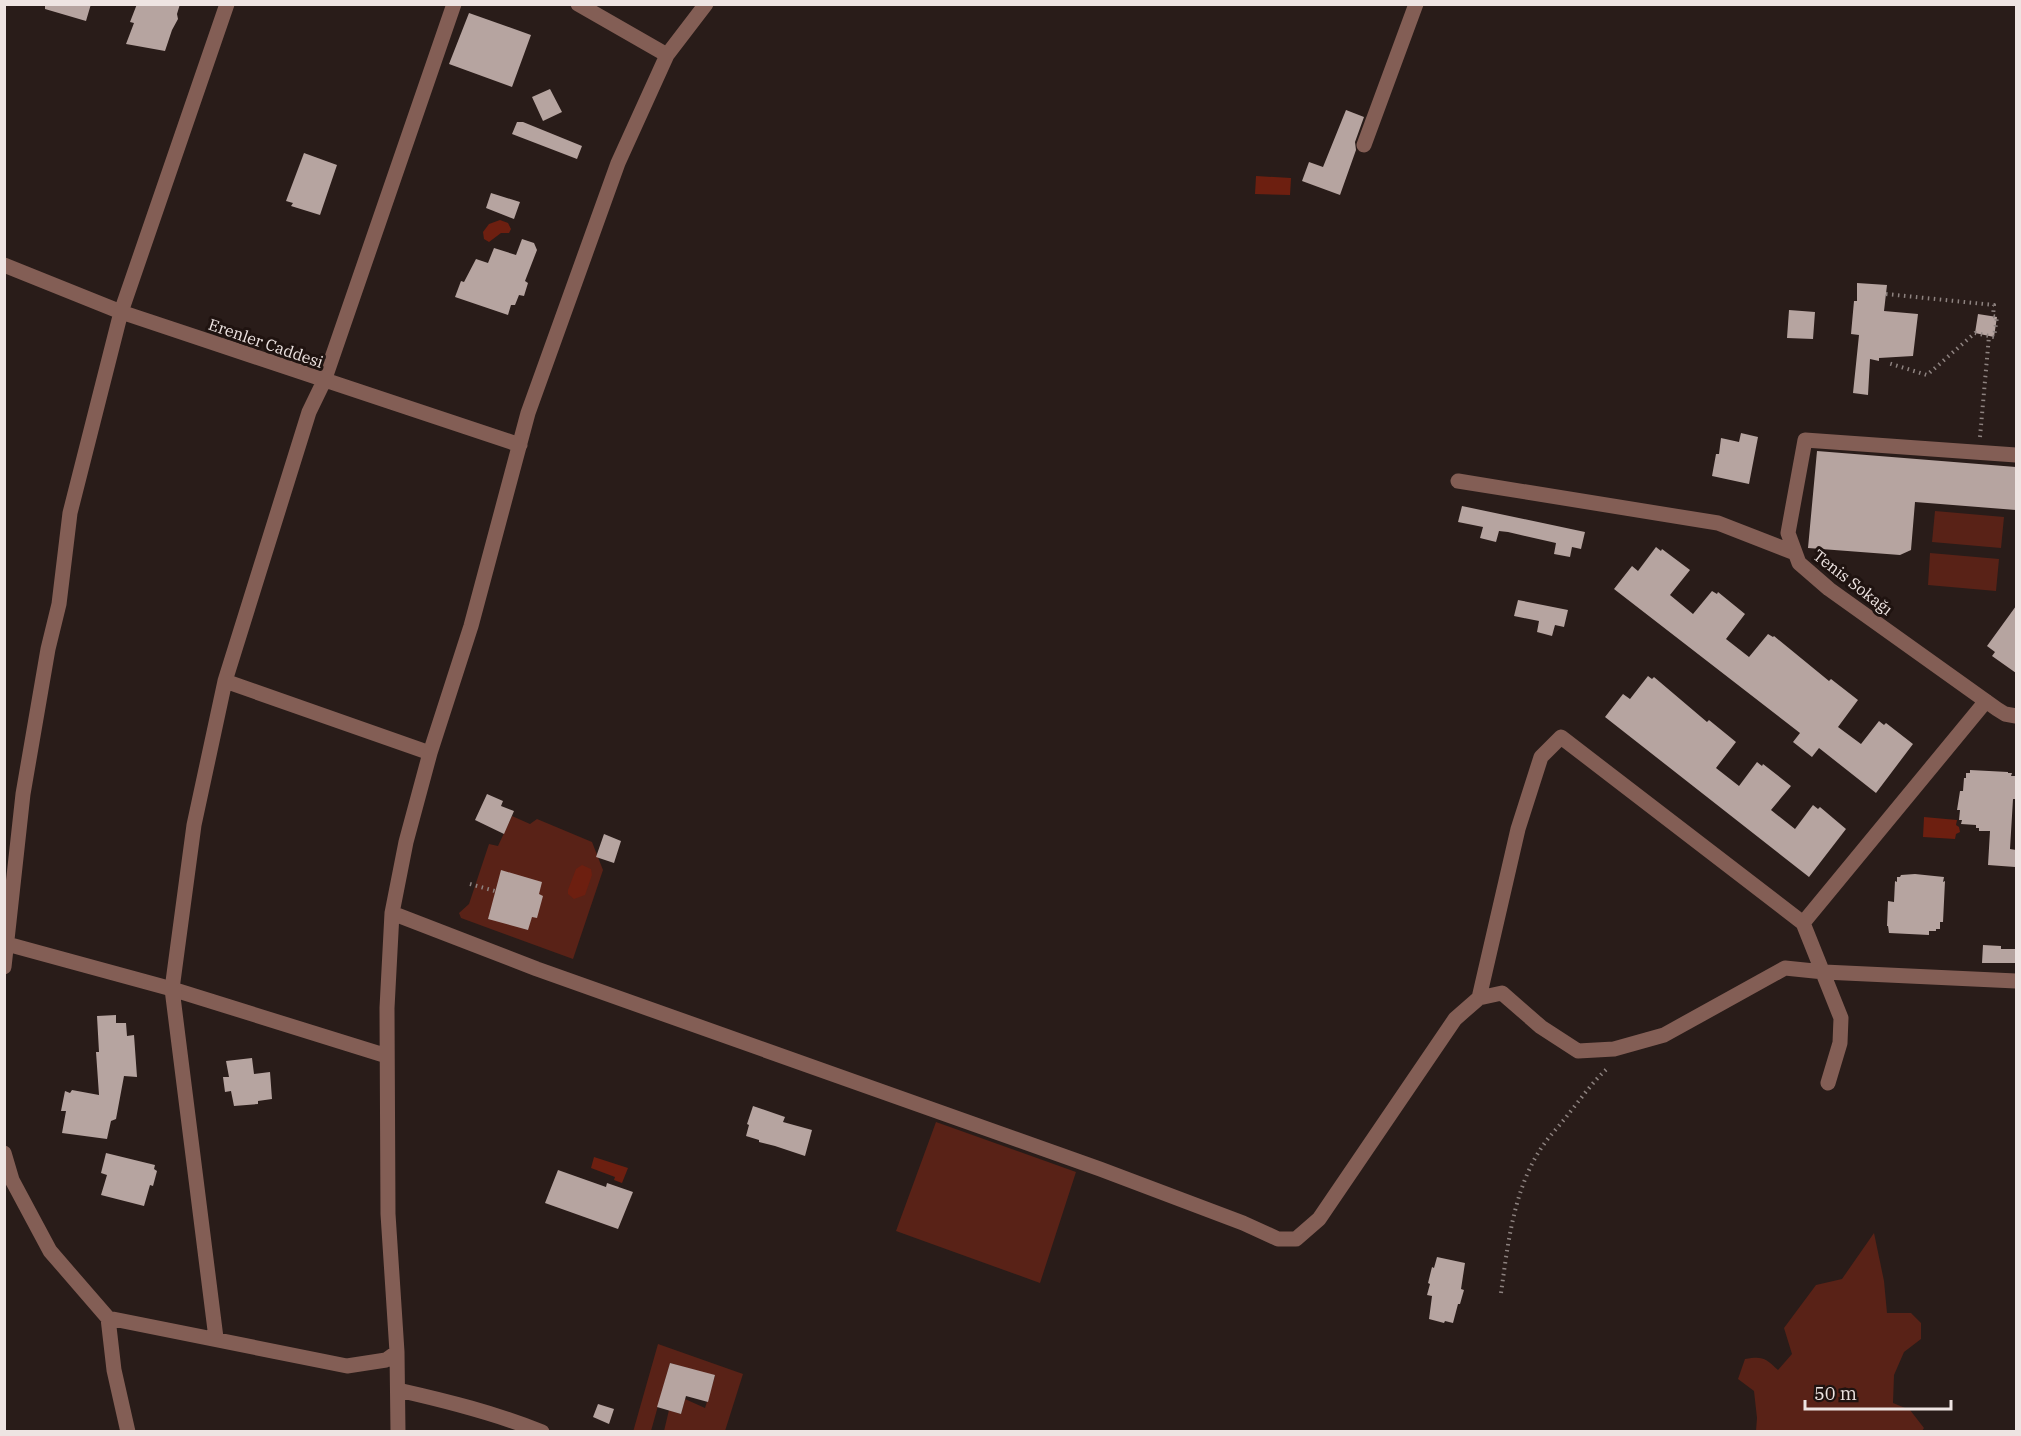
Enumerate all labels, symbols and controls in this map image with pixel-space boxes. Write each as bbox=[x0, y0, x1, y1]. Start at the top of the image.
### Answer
street label: Erenler Caddesi bbox=[206, 314, 326, 372]
street label: Tenis Sokağı bbox=[1809, 545, 1897, 619]
scale bar bbox=[1805, 1373, 1950, 1411]
text: 50 m bbox=[1814, 1382, 1857, 1405]

